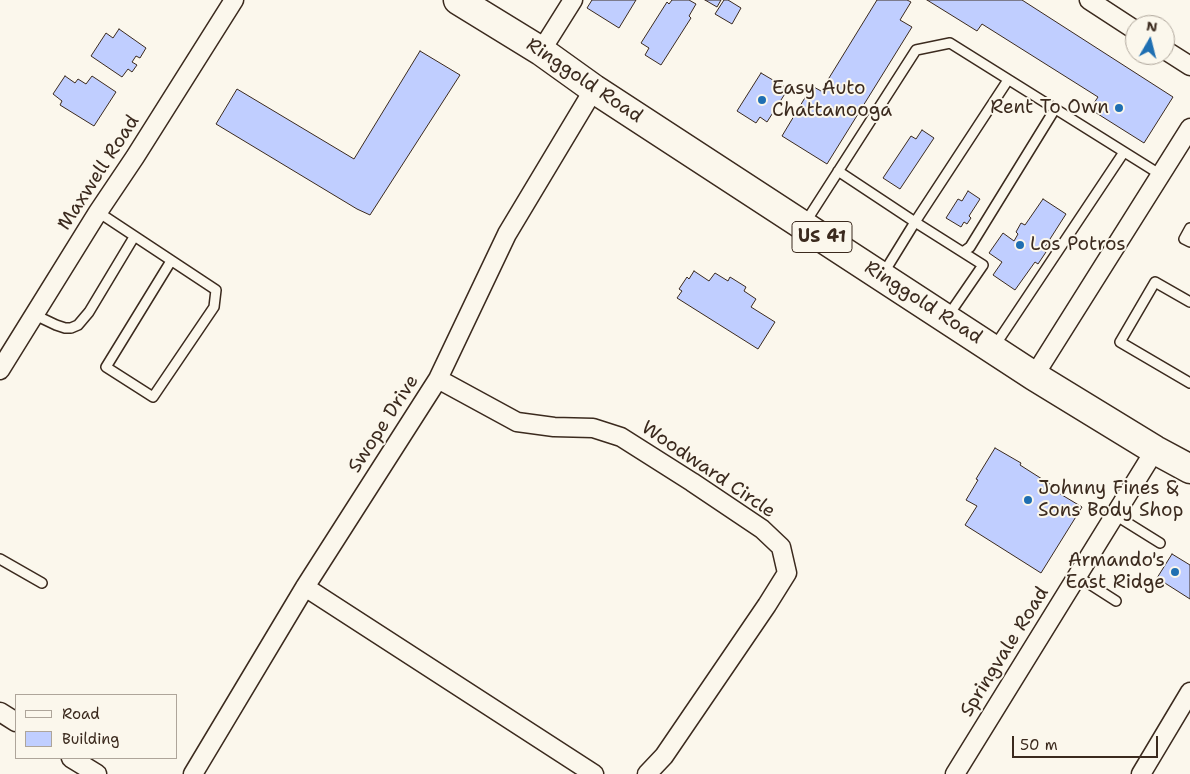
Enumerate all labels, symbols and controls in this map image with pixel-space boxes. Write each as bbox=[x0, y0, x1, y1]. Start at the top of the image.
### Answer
north arrow bbox=[1125, 15, 1175, 65]
text: N bbox=[1145, 16, 1159, 36]
street label: Ringgold Road bbox=[521, 34, 647, 128]
place label: Easy Auto Chattanooga bbox=[772, 78, 892, 122]
marker: Easy Auto Chattanooga bbox=[756, 94, 768, 106]
place label: Rent To Own bbox=[990, 97, 1109, 119]
marker: Rent To Own bbox=[1113, 102, 1125, 114]
street label: Maxwell Road bbox=[53, 111, 145, 235]
road number: US 41 bbox=[792, 222, 852, 252]
place label: Los Potros bbox=[1030, 234, 1126, 256]
marker: Los Potros bbox=[1014, 239, 1026, 251]
street label: Ringgold Road bbox=[860, 256, 986, 350]
street label: Swope Drive bbox=[344, 371, 424, 477]
street label: Woodward Circle bbox=[637, 417, 779, 523]
place label: Johnny Fines & Sons Body Shop bbox=[1038, 478, 1183, 522]
marker: Johnny Fines & Sons Body Shop bbox=[1022, 494, 1034, 506]
place label: Armando's East Ridge bbox=[1066, 550, 1165, 594]
marker: Armando's East Ridge bbox=[1169, 566, 1181, 578]
street label: Springvale Road bbox=[956, 583, 1054, 721]
legend bbox=[15, 694, 178, 759]
text: Road bbox=[62, 704, 100, 724]
scale bar bbox=[1015, 726, 1161, 758]
text: Building bbox=[62, 729, 119, 749]
text: 50 m bbox=[1020, 735, 1058, 755]

